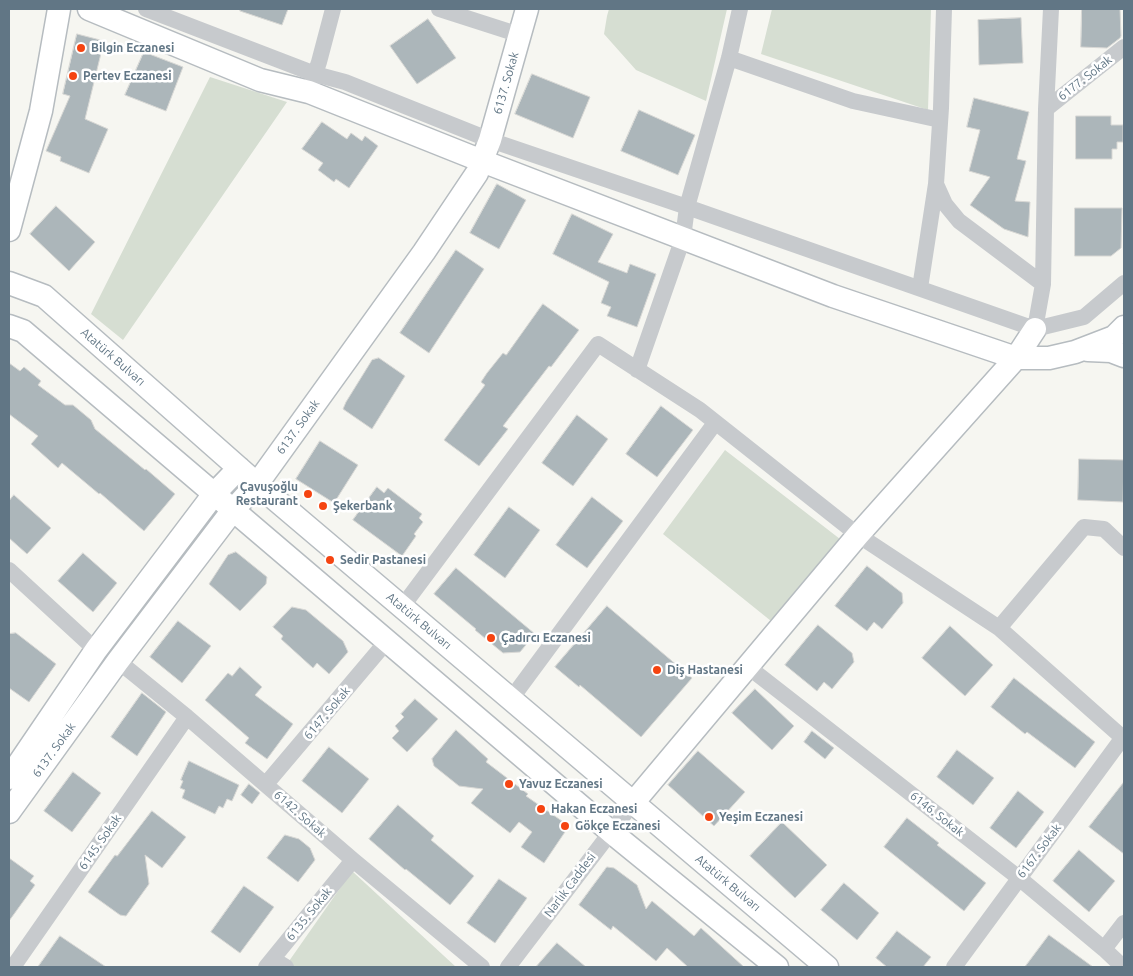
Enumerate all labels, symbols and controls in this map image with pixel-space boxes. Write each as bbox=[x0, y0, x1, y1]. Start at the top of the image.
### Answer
place label: Bilgin Eczanesi bbox=[91, 41, 174, 55]
marker: Bilgin Eczanesi bbox=[75, 42, 87, 54]
street label: 6137. Sokak bbox=[490, 50, 522, 116]
street label: 6177. Sokak bbox=[1055, 53, 1115, 103]
place label: Pertev Eczanesi bbox=[83, 69, 172, 83]
marker: Pertev Eczanesi bbox=[67, 70, 79, 82]
street label: Atatürk Bulvarı bbox=[78, 325, 148, 389]
street label: 6137. Sokak bbox=[273, 397, 323, 457]
place label: Çavuşoğlu Restaurant bbox=[236, 480, 298, 508]
marker: Çavuşoğlu Restaurant bbox=[302, 488, 314, 500]
place label: Şekerbank bbox=[333, 499, 392, 513]
marker: Şekerbank bbox=[317, 500, 329, 512]
place label: Sedir Pastanesi bbox=[340, 553, 426, 567]
marker: Sedir Pastanesi bbox=[324, 554, 336, 566]
street label: Atatürk Bulvarı bbox=[383, 590, 455, 652]
place label: Çadırcı Eczanesi bbox=[501, 631, 591, 645]
marker: Çadırcı Eczanesi bbox=[485, 632, 497, 644]
place label: Diş Hastanesi bbox=[667, 663, 743, 677]
marker: Diş Hastanesi bbox=[651, 664, 663, 676]
street label: 6147. Sokak bbox=[301, 684, 353, 742]
street label: 6137. Sokak bbox=[29, 720, 79, 780]
place label: Yavuz Eczanesi bbox=[519, 777, 603, 791]
marker: Yavuz Eczanesi bbox=[503, 778, 515, 790]
street label: 6142. Sokak bbox=[271, 787, 329, 841]
street label: 6146. Sokak bbox=[907, 789, 967, 839]
place label: Hakan Eczanesi bbox=[551, 802, 637, 816]
marker: Hakan Eczanesi bbox=[535, 803, 547, 815]
place label: Yeşim Eczanesi bbox=[719, 810, 803, 824]
marker: Yeşim Eczanesi bbox=[703, 811, 715, 823]
street label: 6145. Sokak bbox=[76, 812, 124, 872]
place label: Gökçe Eczanesi bbox=[575, 819, 660, 833]
marker: Gökçe Eczanesi bbox=[559, 820, 571, 832]
street label: 6167. Sokak bbox=[1014, 821, 1064, 881]
street label: Narlık Caddesi bbox=[541, 850, 599, 920]
street label: Atatürk Bulvarı bbox=[692, 852, 764, 914]
street label: 6135. Sokak bbox=[283, 884, 335, 944]

